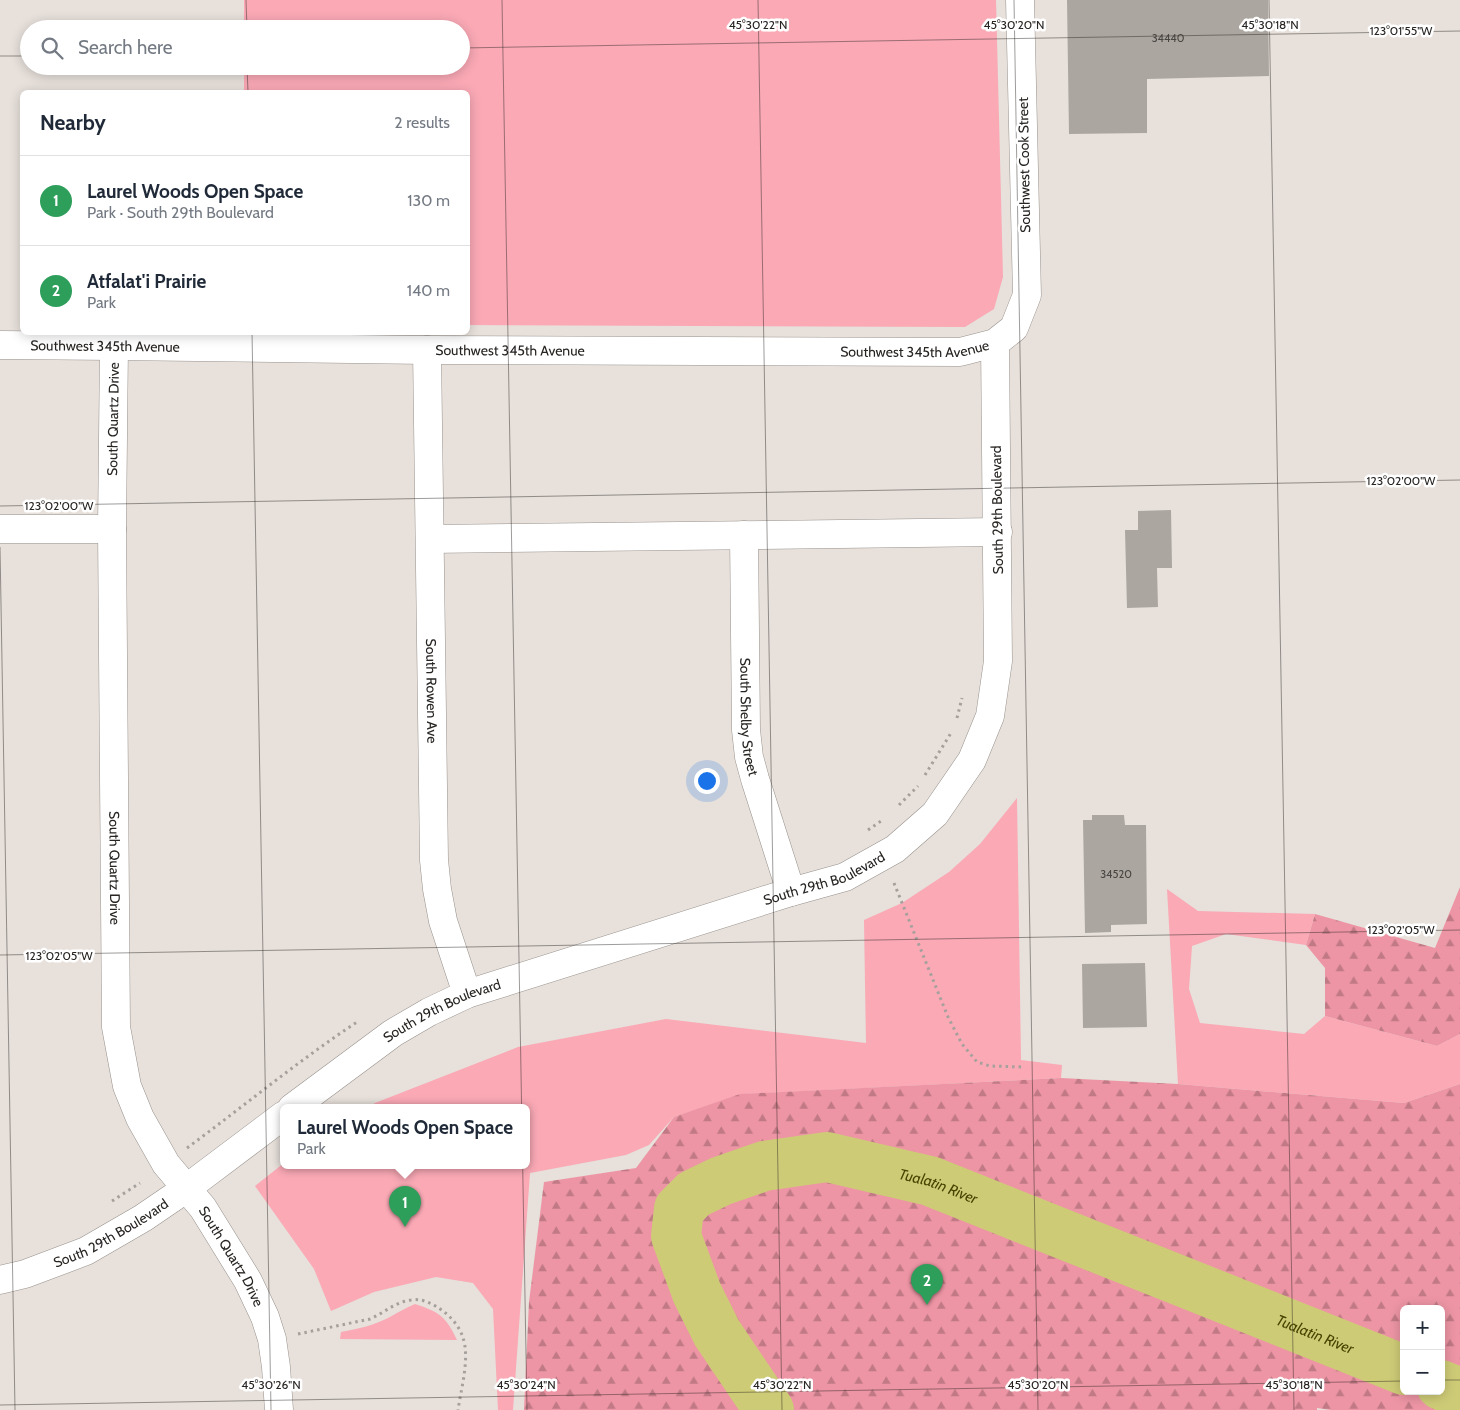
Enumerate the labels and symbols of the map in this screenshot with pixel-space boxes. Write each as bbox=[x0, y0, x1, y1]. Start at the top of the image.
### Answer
text: 45°30'22"N bbox=[729, 17, 787, 32]
text: 45°30'20"N bbox=[984, 17, 1044, 32]
text: 45°30'18"N bbox=[1241, 17, 1299, 32]
text: 123°01'55"W bbox=[1370, 23, 1433, 38]
house number: 34440 bbox=[1152, 31, 1185, 45]
street label: Southwest Cook Street bbox=[1014, 97, 1034, 233]
street label: Southwest 345th Avenue bbox=[30, 336, 180, 356]
street label: Southwest 345th Avenue bbox=[840, 336, 991, 361]
street label: Southwest 345th Avenue bbox=[435, 341, 585, 360]
street label: South Quartz Drive bbox=[103, 362, 123, 476]
street label: South 29th Boulevard bbox=[987, 446, 1007, 574]
text: 123°02'00"W bbox=[1367, 473, 1436, 488]
text: 123°02'00"W bbox=[25, 498, 94, 513]
street label: South Rowen Ave bbox=[422, 638, 441, 744]
street label: South Shelby Street bbox=[736, 658, 763, 778]
your location bbox=[694, 768, 720, 794]
street label: South Quartz Drive bbox=[105, 811, 124, 925]
street label: South 29th Boulevard bbox=[761, 848, 888, 909]
house number: 34520 bbox=[1100, 867, 1132, 881]
text: 123°02'05"W bbox=[1368, 922, 1435, 937]
text: 123°02'05"W bbox=[26, 948, 93, 963]
street label: South 29th Boulevard bbox=[379, 975, 503, 1046]
water label: Tualatin River bbox=[897, 1165, 981, 1208]
pin: 1 bbox=[389, 1186, 421, 1227]
street label: South 29th Boulevard bbox=[51, 1194, 172, 1272]
street label: South Quartz Drive bbox=[195, 1203, 268, 1309]
pin: 2 bbox=[911, 1264, 943, 1305]
water label: Tualatin River bbox=[1274, 1311, 1357, 1358]
text: 45°30'26"N bbox=[241, 1377, 301, 1392]
text: 45°30'24"N bbox=[496, 1377, 556, 1392]
text: 45°30'22"N bbox=[753, 1377, 811, 1392]
text: 45°30'20"N bbox=[1008, 1377, 1068, 1392]
text: 45°30'18"N bbox=[1265, 1377, 1323, 1392]

